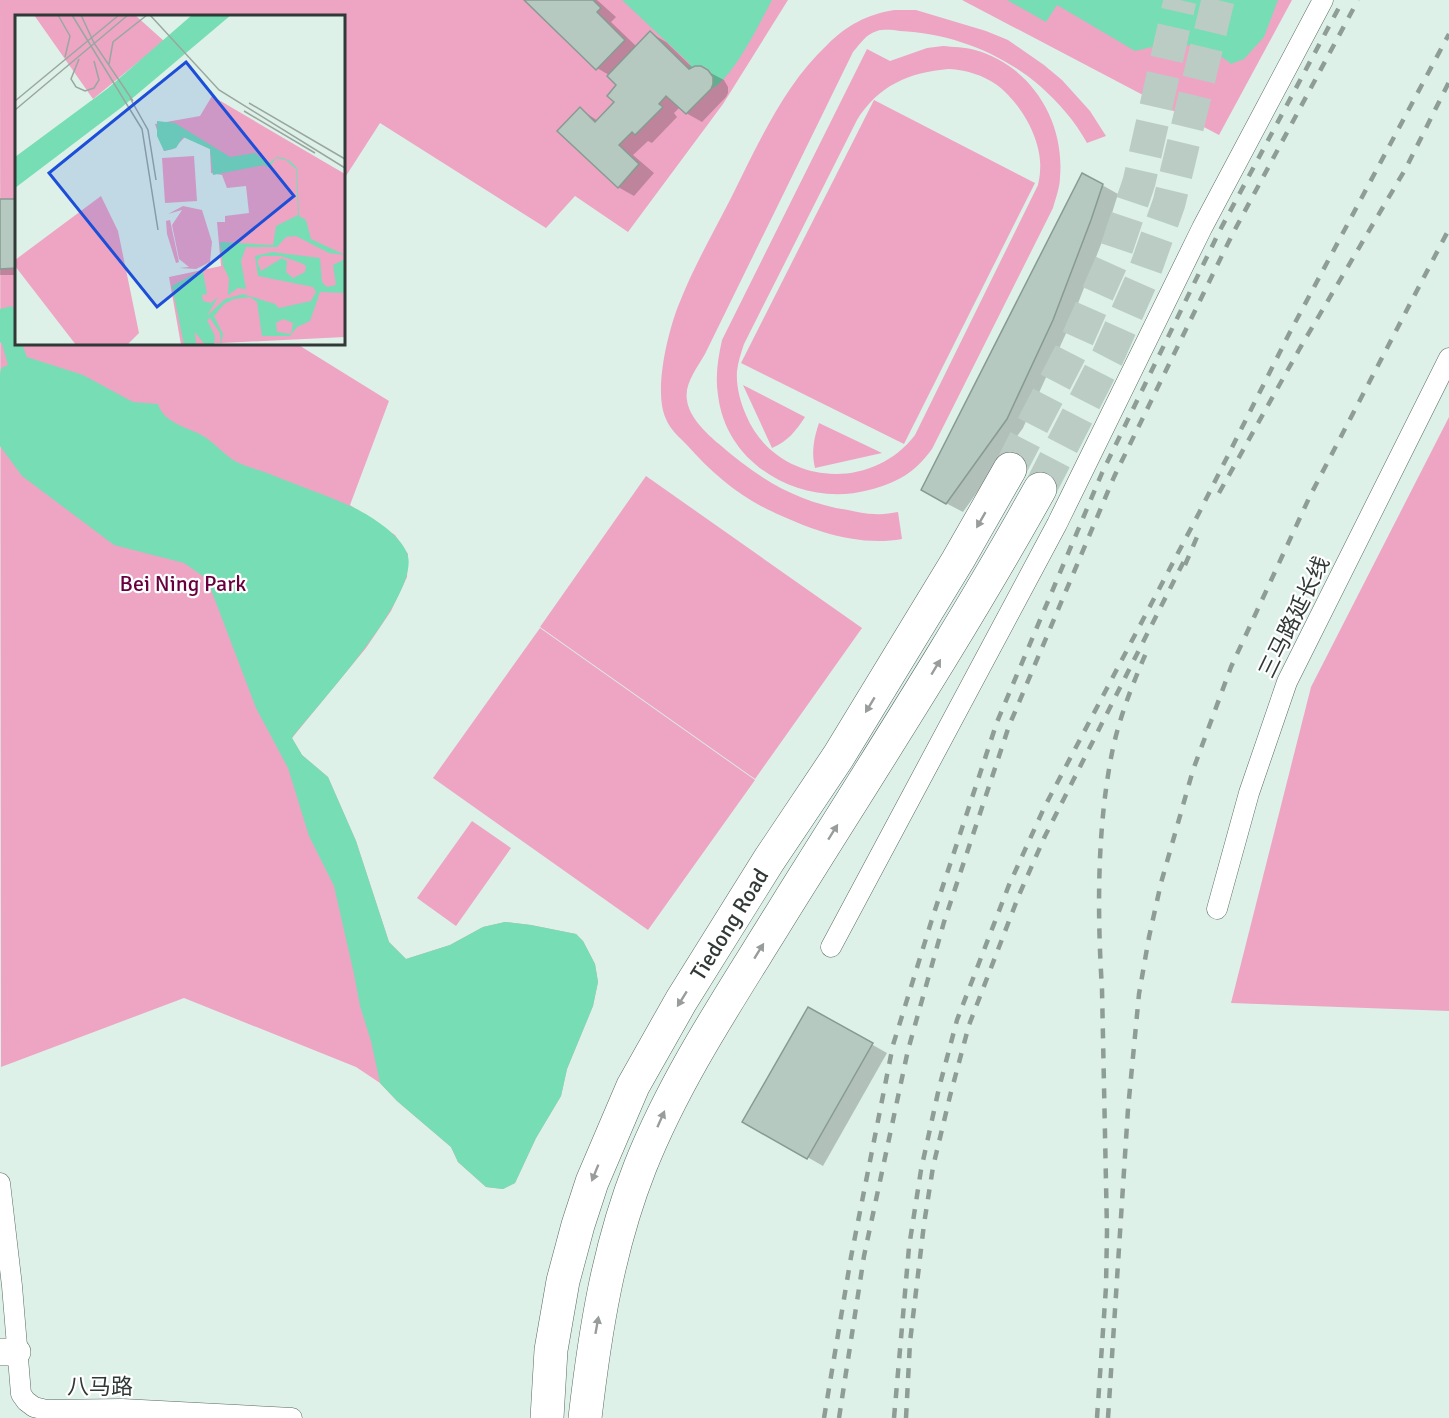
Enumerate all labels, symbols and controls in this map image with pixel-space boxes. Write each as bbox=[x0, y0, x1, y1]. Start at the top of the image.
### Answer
inset map bbox=[15, 15, 345, 345]
one-way arrow bbox=[976, 511, 986, 528]
street label: 三马路延长线 bbox=[1253, 552, 1335, 682]
park label: Bei Ning Park bbox=[120, 570, 246, 597]
one-way arrow bbox=[931, 659, 942, 675]
one-way arrow bbox=[864, 697, 875, 713]
one-way arrow bbox=[827, 824, 838, 840]
street label: Tiedong Road bbox=[684, 863, 774, 985]
one-way arrow bbox=[753, 943, 764, 959]
one-way arrow bbox=[677, 991, 688, 1007]
one-way arrow bbox=[656, 1110, 666, 1128]
one-way arrow bbox=[590, 1164, 600, 1182]
one-way arrow bbox=[593, 1315, 602, 1334]
street label: 八马路 bbox=[67, 1373, 133, 1400]

